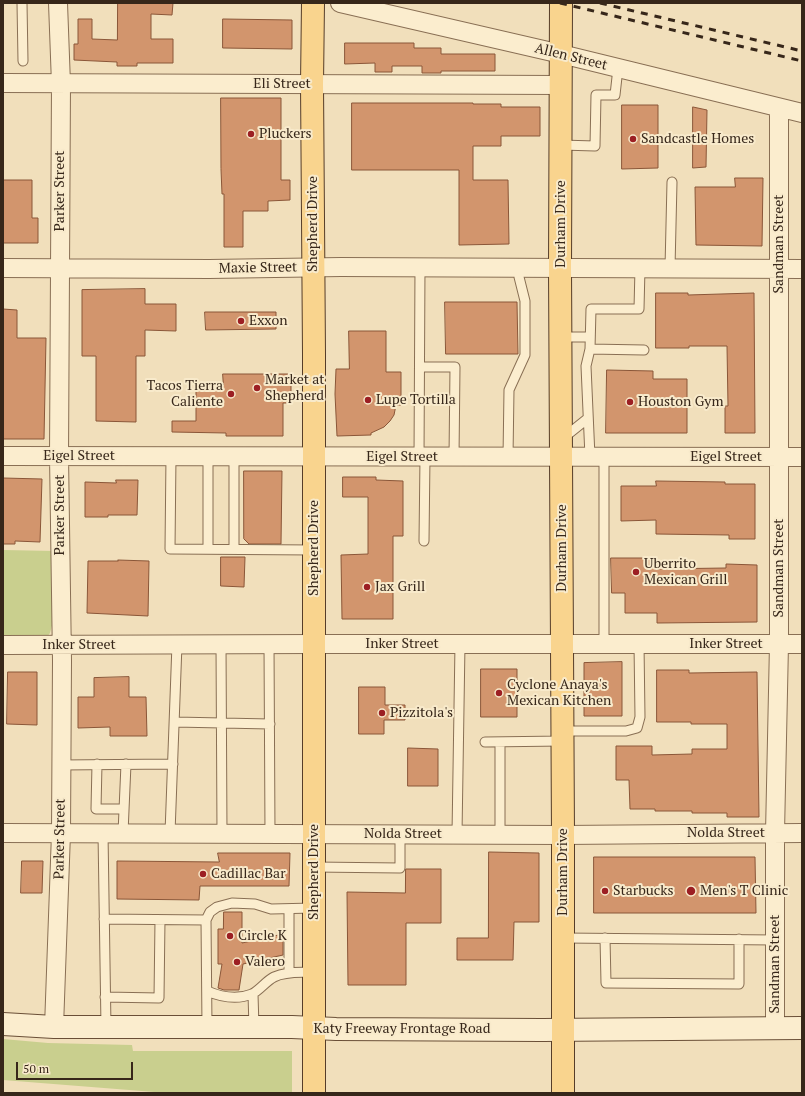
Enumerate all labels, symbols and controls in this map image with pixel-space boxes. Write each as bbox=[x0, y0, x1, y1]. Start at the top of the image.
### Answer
street label: Allen Street bbox=[533, 40, 609, 74]
street label: Eli Street bbox=[253, 76, 311, 92]
place label: Pluckers bbox=[259, 126, 312, 142]
marker: Pluckers bbox=[246, 129, 256, 139]
place label: Sandcastle Homes bbox=[641, 131, 754, 147]
marker: Sandcastle Homes bbox=[628, 134, 638, 144]
street label: Parker Street bbox=[52, 150, 68, 232]
street label: Shepherd Drive bbox=[305, 176, 321, 272]
street label: Durham Drive bbox=[553, 180, 569, 268]
street label: Sandman Street bbox=[771, 195, 787, 293]
street label: Maxie Street bbox=[219, 259, 297, 277]
place label: Exxon bbox=[249, 313, 287, 329]
marker: Exxon bbox=[236, 316, 246, 326]
place label: Market at Shepherd bbox=[265, 372, 325, 404]
place label: Tacos Tierra Caliente bbox=[146, 378, 223, 410]
marker: Market at Shepherd bbox=[252, 383, 262, 393]
marker: Tacos Tierra Caliente bbox=[226, 389, 236, 399]
place label: Lupe Tortilla bbox=[376, 392, 456, 408]
place label: Houston Gym bbox=[638, 394, 723, 410]
marker: Lupe Tortilla bbox=[363, 395, 373, 405]
marker: Houston Gym bbox=[625, 397, 635, 407]
street label: Eigel Street bbox=[43, 448, 115, 464]
street label: Eigel Street bbox=[366, 449, 438, 465]
street label: Eigel Street bbox=[690, 449, 762, 465]
street label: Parker Street bbox=[52, 474, 68, 556]
street label: Shepherd Drive bbox=[306, 500, 322, 596]
street label: Durham Drive bbox=[554, 504, 570, 592]
street label: Sandman Street bbox=[771, 519, 787, 617]
place label: Uberrito Mexican Grill bbox=[644, 556, 727, 588]
marker: Uberrito Mexican Grill bbox=[631, 567, 641, 577]
place label: Jax Grill bbox=[375, 579, 425, 595]
marker: Jax Grill bbox=[362, 582, 372, 592]
street label: Inker Street bbox=[365, 636, 439, 652]
street label: Inker Street bbox=[689, 636, 763, 652]
street label: Inker Street bbox=[42, 637, 116, 653]
place label: Cyclone Anaya's Mexican Kitchen bbox=[507, 677, 611, 710]
marker: Cyclone Anaya's Mexican Kitchen bbox=[494, 688, 504, 698]
place label: Pizzitola's bbox=[390, 705, 453, 721]
marker: Pizzitola's bbox=[377, 708, 387, 718]
street label: Parker Street bbox=[51, 798, 69, 880]
street label: Shepherd Drive bbox=[306, 824, 322, 920]
street label: Nolda Street bbox=[687, 825, 765, 841]
street label: Nolda Street bbox=[364, 826, 442, 842]
street label: Durham Drive bbox=[555, 828, 571, 916]
place label: Cadillac Bar bbox=[211, 866, 286, 882]
marker: Cadillac Bar bbox=[198, 869, 208, 879]
place label: Starbucks bbox=[613, 883, 674, 899]
place label: Men's T Clinic bbox=[700, 883, 788, 899]
marker: Men's T Clinic bbox=[685, 885, 697, 897]
marker: Starbucks bbox=[600, 886, 610, 896]
street label: Sandman Street bbox=[767, 915, 783, 1013]
place label: Circle K bbox=[238, 928, 287, 944]
marker: Circle K bbox=[225, 931, 235, 941]
place label: Valero bbox=[245, 954, 285, 970]
marker: Valero bbox=[232, 957, 242, 967]
street label: Katy Freeway Frontage Road bbox=[314, 1021, 490, 1037]
scale bar bbox=[18, 1054, 135, 1080]
text: 50 m bbox=[23, 1061, 49, 1076]

